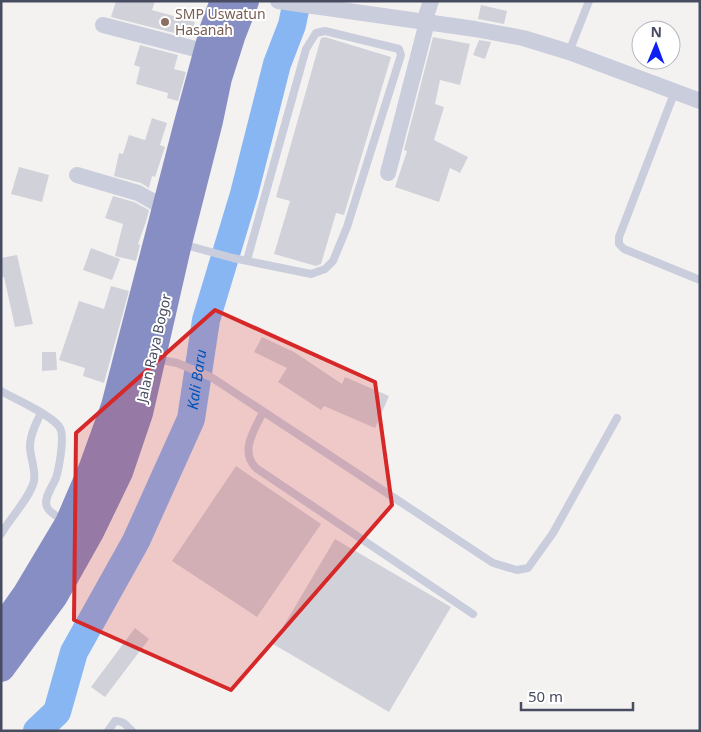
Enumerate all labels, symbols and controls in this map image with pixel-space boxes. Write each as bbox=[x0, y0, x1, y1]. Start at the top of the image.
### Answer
place label: SMP Uswatun Hasanah bbox=[175, 4, 266, 39]
marker: SMP Uswatun Hasanah bbox=[159, 16, 171, 28]
north arrow bbox=[631, 20, 681, 70]
text: N bbox=[650, 22, 662, 41]
street label: Jalan Raya Bogor bbox=[131, 291, 175, 406]
water label: Kali Baru bbox=[182, 347, 211, 411]
scale bar bbox=[521, 680, 634, 712]
text: 50 m bbox=[528, 686, 563, 706]

